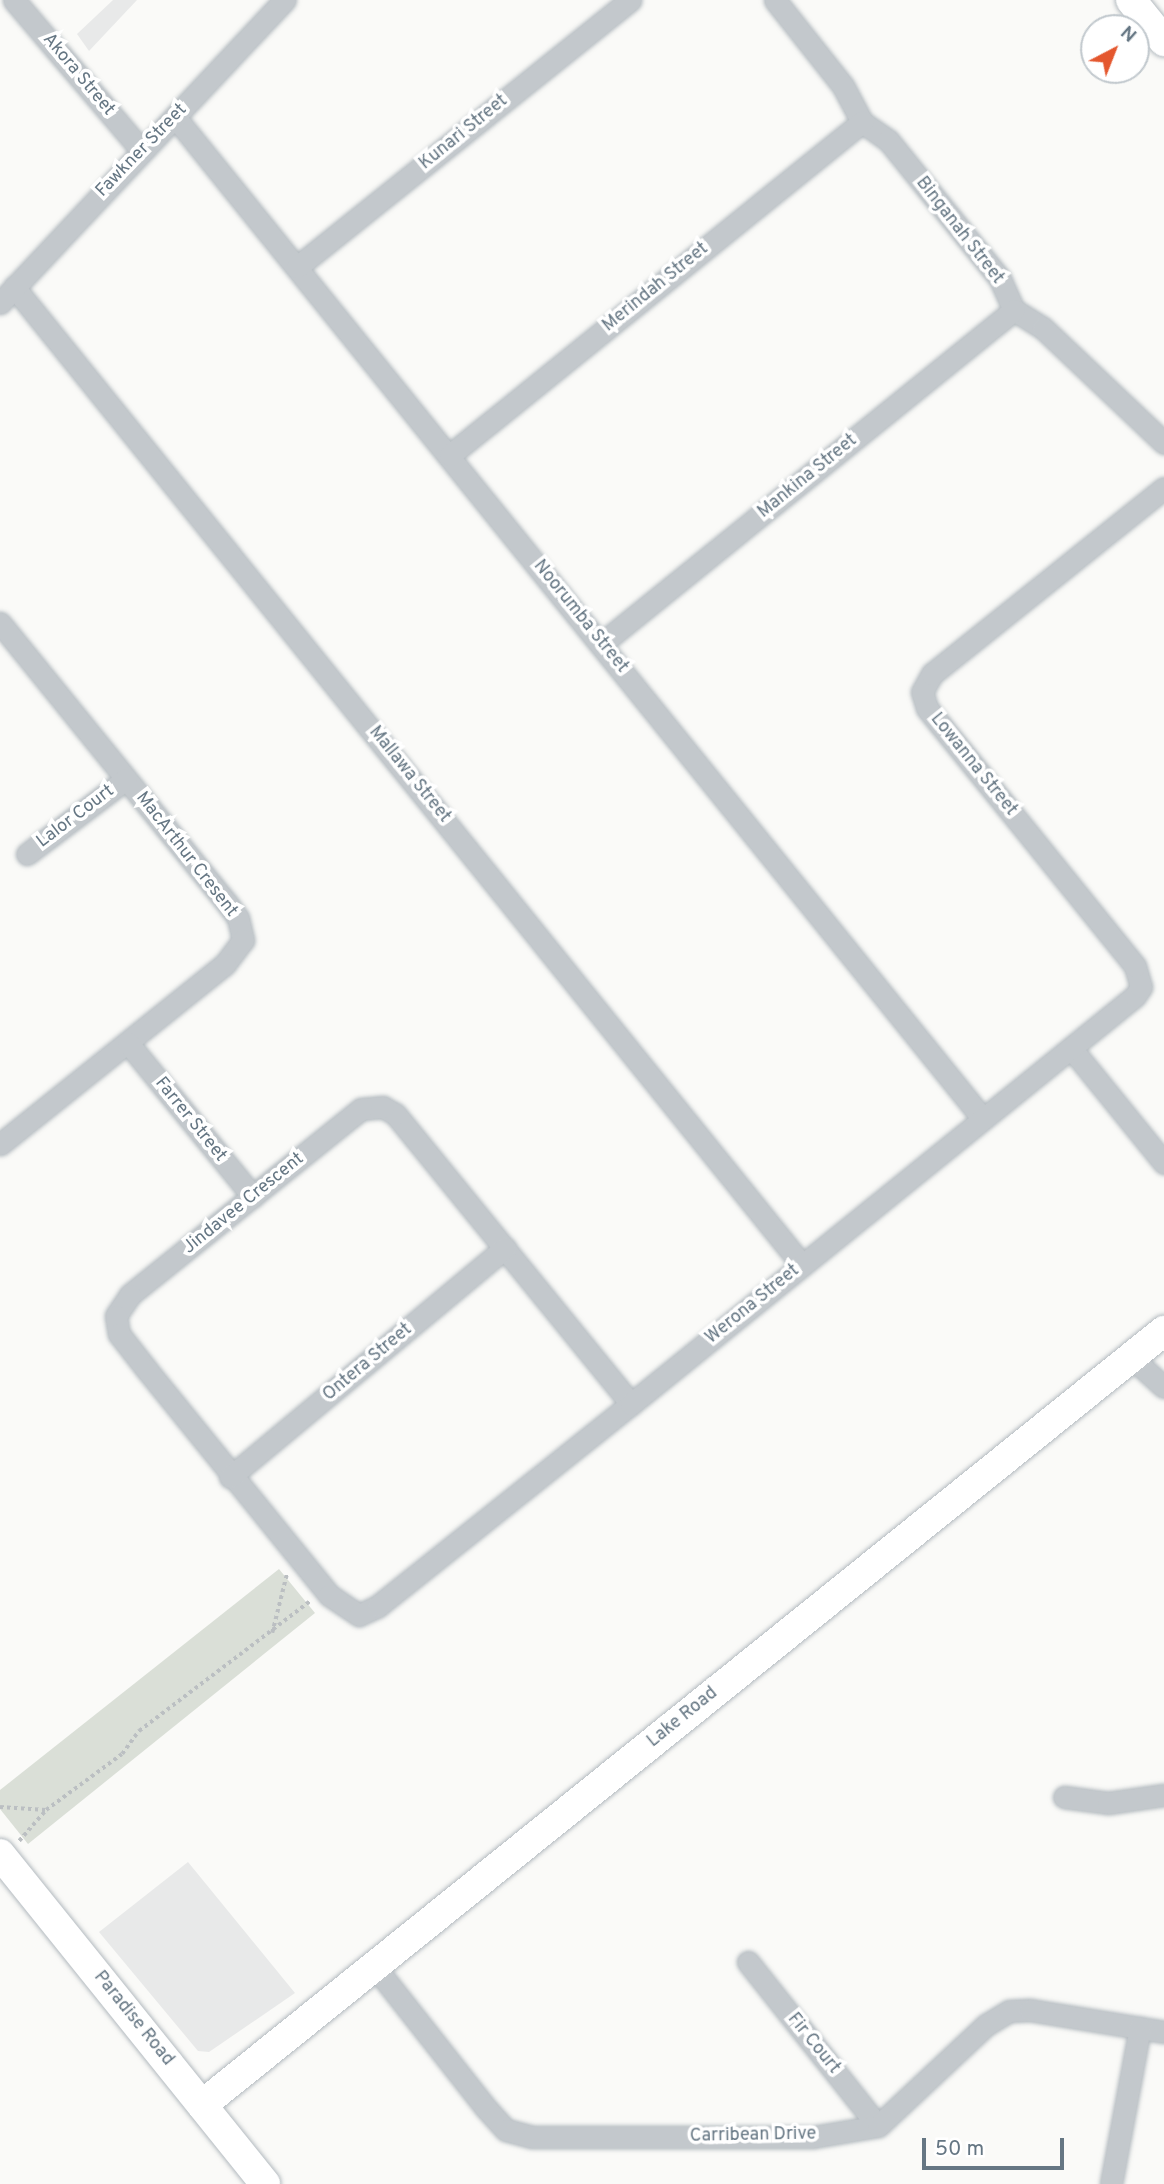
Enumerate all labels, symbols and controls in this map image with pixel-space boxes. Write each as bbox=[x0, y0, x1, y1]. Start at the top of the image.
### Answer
north arrow bbox=[1080, 14, 1150, 84]
text: N bbox=[1115, 21, 1141, 48]
street label: Akora Street bbox=[37, 29, 119, 121]
street label: Kunari Street bbox=[416, 91, 512, 175]
street label: Fawkner Street bbox=[92, 100, 192, 202]
street label: Binganah Street bbox=[910, 173, 1008, 289]
street label: Merindah Street bbox=[599, 239, 713, 337]
street label: Mankina Street bbox=[754, 430, 862, 524]
street label: Noorumba Street bbox=[528, 556, 632, 678]
street label: Lowanna Street bbox=[925, 709, 1021, 821]
street label: Mallawa Street bbox=[363, 722, 455, 828]
street label: Lalor Court bbox=[33, 781, 119, 853]
street label: MacArthur Cresent bbox=[130, 788, 242, 922]
street label: Farrer Street bbox=[149, 1073, 231, 1167]
street label: Jindavee Crescent bbox=[179, 1149, 309, 1259]
street label: Werona Street bbox=[702, 1261, 804, 1349]
street label: Ontera Street bbox=[319, 1320, 417, 1406]
street label: Lake Road bbox=[644, 1683, 722, 1753]
street label: Paradise Road bbox=[88, 1967, 178, 2071]
street label: Fir Court bbox=[782, 2009, 844, 2079]
street label: Carribean Drive bbox=[690, 2124, 816, 2148]
scale bar bbox=[926, 2124, 1068, 2168]
text: 50 m bbox=[935, 2136, 984, 2163]

